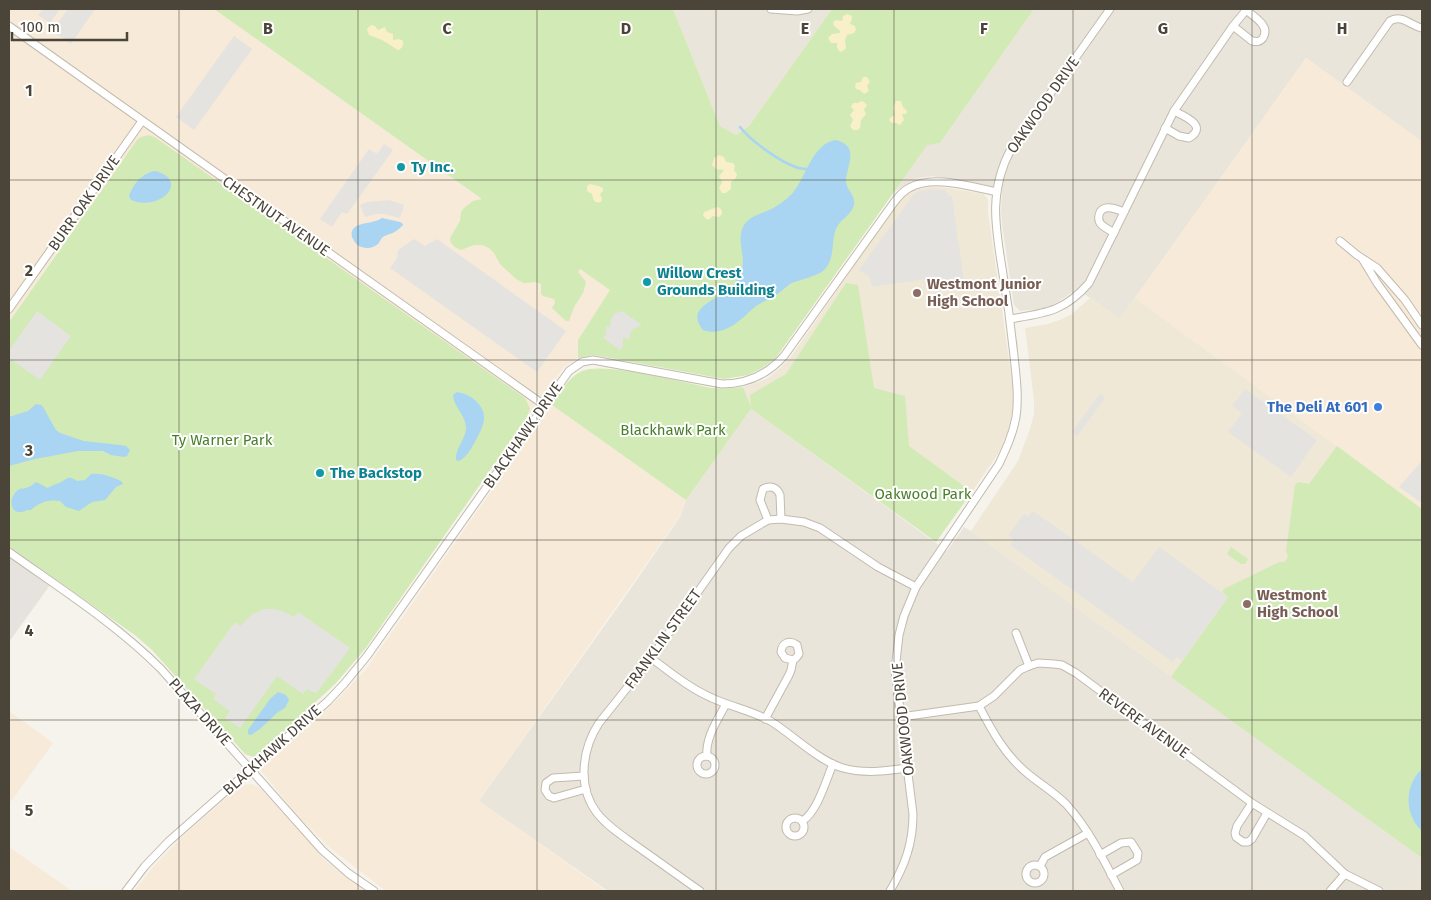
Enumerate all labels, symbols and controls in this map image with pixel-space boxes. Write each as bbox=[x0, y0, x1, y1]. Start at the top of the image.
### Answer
scale bar bbox=[12, 10, 128, 42]
text: 100 m bbox=[20, 18, 60, 36]
text: B bbox=[263, 19, 273, 38]
text: C bbox=[442, 19, 452, 38]
text: D bbox=[621, 19, 631, 38]
text: E bbox=[801, 19, 809, 38]
text: F bbox=[980, 19, 988, 38]
text: G bbox=[1158, 19, 1168, 38]
text: H bbox=[1337, 19, 1347, 38]
street label: OAKWOOD DRIVE bbox=[1003, 53, 1083, 157]
text: 1 bbox=[25, 81, 33, 100]
street label: BURR OAK DRIVE bbox=[44, 152, 124, 254]
place label: Ty Inc. bbox=[411, 158, 454, 176]
marker: Ty Inc. bbox=[395, 161, 407, 173]
street label: CHESTNUT AVENUE bbox=[219, 172, 333, 260]
text: 2 bbox=[25, 261, 33, 280]
place label: Willow Crest Grounds Building bbox=[657, 264, 775, 299]
place label: Westmont Junior High School bbox=[927, 275, 1042, 310]
marker: Willow Crest Grounds Building bbox=[641, 276, 653, 288]
marker: Westmont Junior High School bbox=[911, 287, 923, 299]
street label: BLACKHAWK DRIVE bbox=[480, 378, 566, 492]
place label: The Deli At 601 bbox=[1267, 398, 1368, 416]
marker: The Deli At 601 bbox=[1372, 401, 1384, 413]
park label: Blackhawk Park bbox=[620, 421, 726, 439]
park label: Ty Warner Park bbox=[172, 431, 273, 449]
text: 3 bbox=[24, 441, 33, 460]
place label: The Backstop bbox=[330, 464, 422, 482]
marker: The Backstop bbox=[314, 467, 326, 479]
park label: Oakwood Park bbox=[875, 485, 972, 503]
street label: FRANKLIN STREET bbox=[621, 585, 705, 692]
place label: Westmont High School bbox=[1257, 586, 1339, 621]
marker: Westmont High School bbox=[1241, 598, 1253, 610]
text: 4 bbox=[24, 621, 34, 640]
street label: OAKWOOD DRIVE bbox=[888, 661, 918, 777]
street label: PLAZA DRIVE bbox=[165, 674, 235, 750]
street label: REVERE AVENUE bbox=[1095, 684, 1193, 762]
street label: BLACKHAWK DRIVE bbox=[219, 701, 325, 799]
text: 5 bbox=[25, 801, 34, 820]

